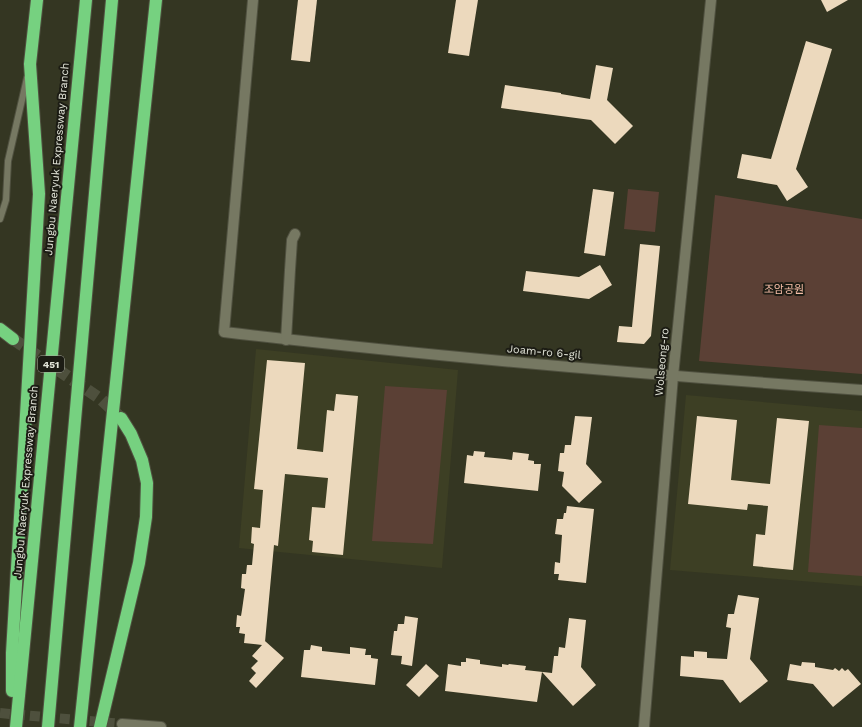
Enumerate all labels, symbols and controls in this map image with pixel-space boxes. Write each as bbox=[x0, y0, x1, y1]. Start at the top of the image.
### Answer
street label: Jungbu Naeryuk Expressway Branch bbox=[42, 62, 72, 256]
park label: 조암공원 bbox=[764, 283, 804, 296]
street label: Wolseong-ro bbox=[653, 328, 671, 396]
street label: Joam-ro 6-gil bbox=[506, 342, 582, 362]
road number: 451 bbox=[38, 356, 64, 372]
street label: Jungbu Naeryuk Expressway Branch bbox=[11, 385, 41, 579]

